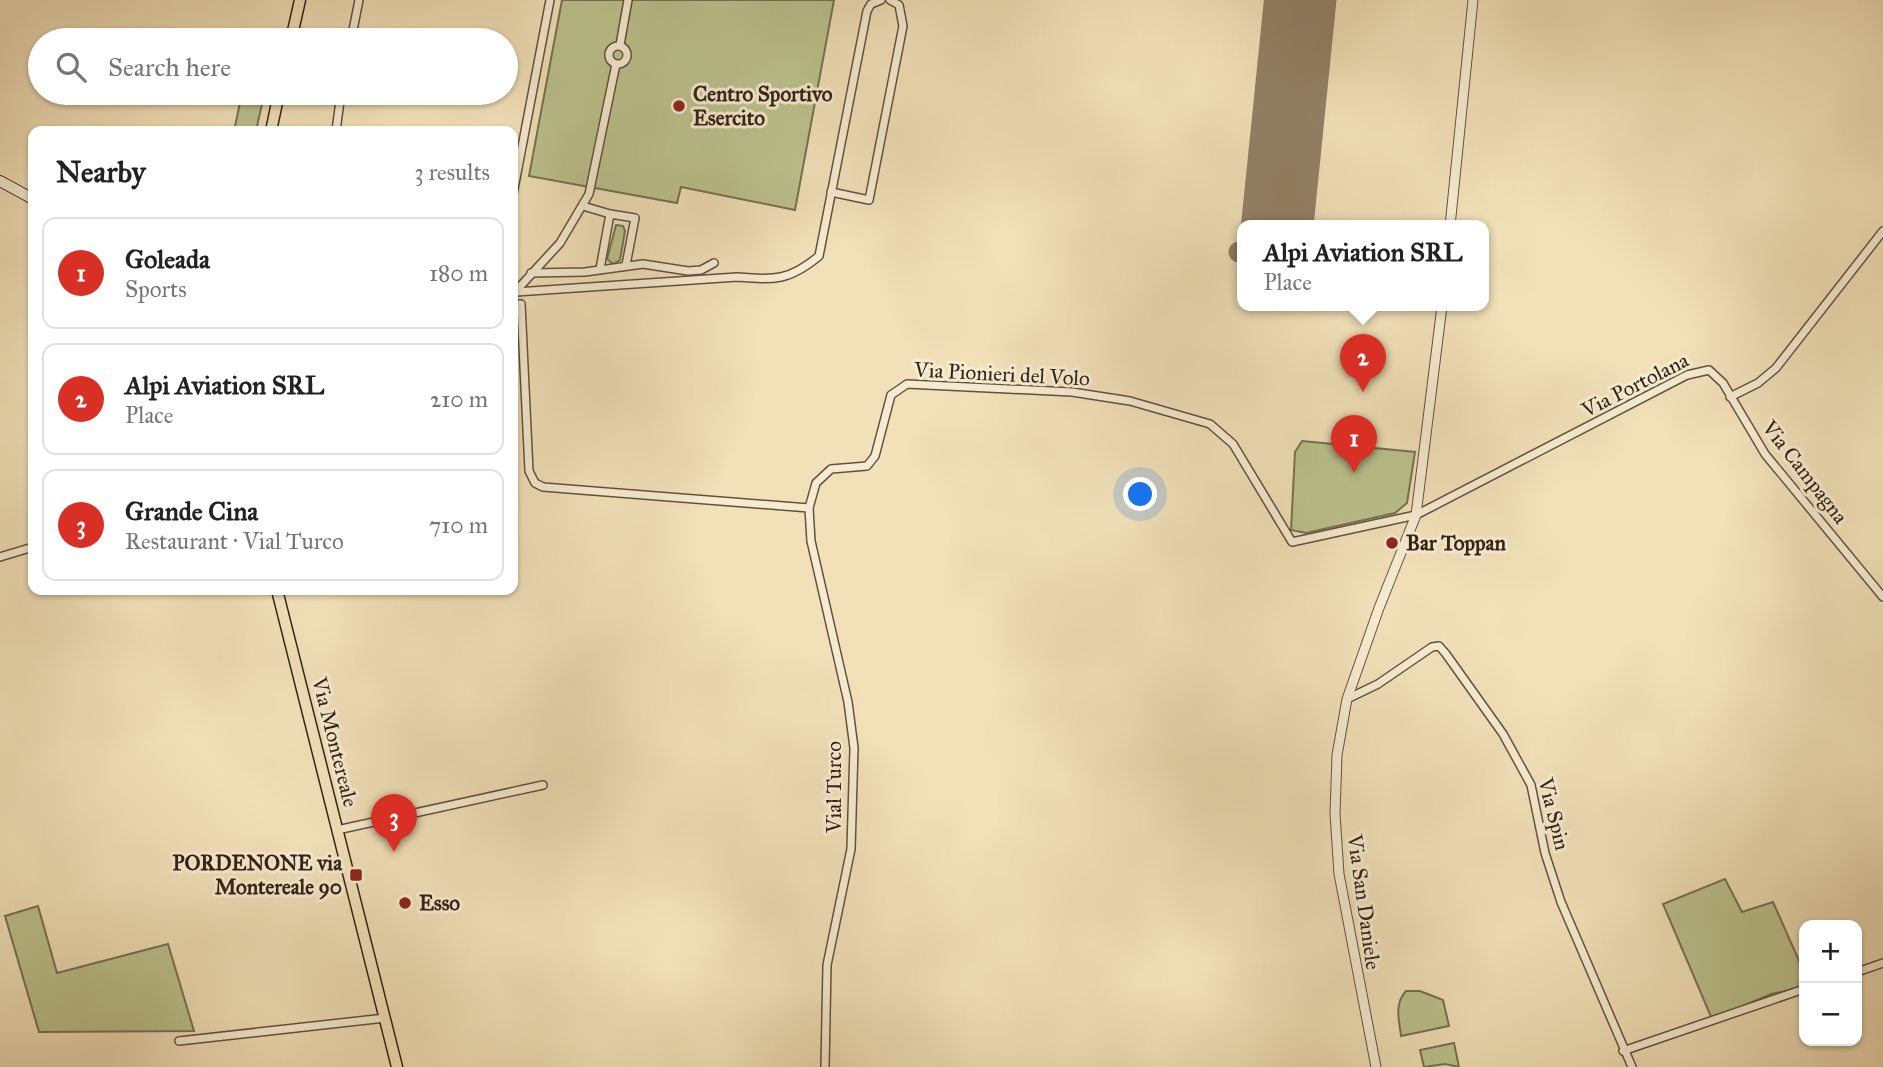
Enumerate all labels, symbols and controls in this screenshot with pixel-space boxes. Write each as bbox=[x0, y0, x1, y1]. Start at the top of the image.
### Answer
search box bbox=[28, 28, 518, 105]
icon: search bbox=[52, 48, 90, 86]
text: Search here bbox=[108, 51, 231, 83]
place label: Centro Sportivo Esercito bbox=[693, 81, 833, 131]
marker: Centro Sportivo Esercito bbox=[671, 98, 687, 114]
text: Nearby bbox=[56, 154, 146, 190]
text: 3 results bbox=[414, 158, 490, 186]
popup bbox=[1237, 220, 1489, 311]
text: Alpi Aviation SRL bbox=[1263, 236, 1463, 268]
text: Goleada bbox=[125, 243, 210, 275]
text: 1 bbox=[76, 259, 86, 287]
text: 180 m bbox=[429, 259, 488, 287]
text: Place bbox=[1263, 268, 1312, 296]
text: Sports bbox=[125, 275, 187, 303]
pin: 2 bbox=[1340, 334, 1386, 392]
street label: Via Portolana bbox=[1576, 347, 1693, 424]
street label: Via Pionieri del Volo bbox=[913, 356, 1091, 392]
text: Alpi Aviation SRL bbox=[125, 369, 324, 401]
text: 2 bbox=[75, 385, 87, 413]
text: 210 m bbox=[430, 385, 488, 413]
text: Place bbox=[125, 401, 173, 429]
street label: Via Campagna bbox=[1756, 414, 1853, 529]
pin: 1 bbox=[1331, 415, 1377, 473]
your location bbox=[1123, 477, 1157, 511]
text: Grande Cina bbox=[125, 495, 258, 527]
text: 3 bbox=[76, 511, 86, 539]
text: 710 m bbox=[429, 511, 488, 539]
text: Restaurant · Vial Turco bbox=[125, 527, 344, 555]
place label: Bar Toppan bbox=[1406, 530, 1506, 556]
marker: Bar Toppan bbox=[1384, 535, 1400, 551]
street label: Via Montereale bbox=[306, 673, 364, 810]
street label: Vial Turco bbox=[821, 741, 847, 834]
street label: Via Spin bbox=[1532, 774, 1576, 853]
pin: 3 bbox=[371, 794, 417, 852]
street label: Via San Daniele bbox=[1342, 832, 1386, 971]
place label: PORDENONE via Montereale 90 bbox=[173, 850, 343, 900]
marker: PORDENONE via Montereale 90 bbox=[348, 867, 364, 883]
place label: Esso bbox=[419, 890, 460, 916]
marker: Esso bbox=[397, 895, 413, 911]
map controls bbox=[1799, 920, 1862, 1046]
button: + bbox=[1799, 920, 1862, 983]
button: − bbox=[1799, 983, 1862, 1046]

